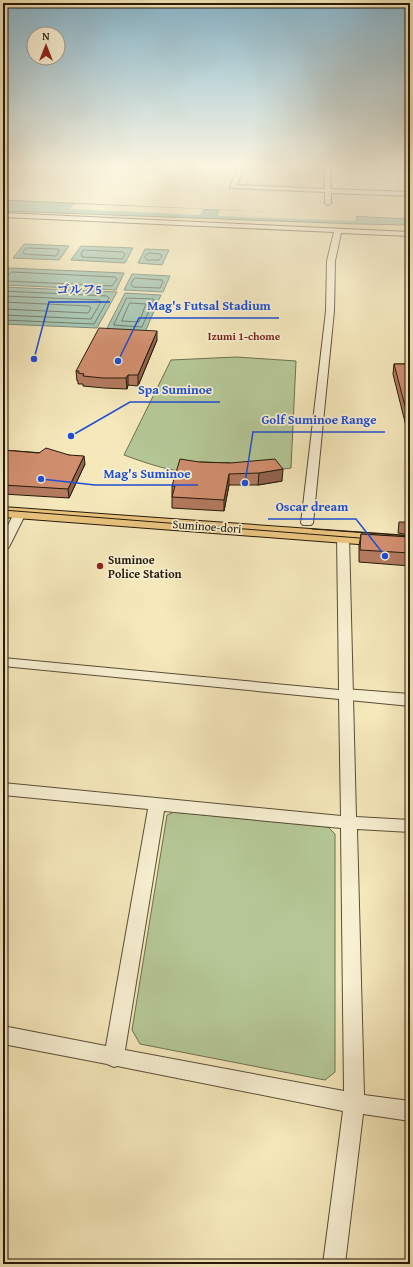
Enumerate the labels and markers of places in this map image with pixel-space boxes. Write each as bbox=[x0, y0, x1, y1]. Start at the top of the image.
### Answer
callout: ゴルフ5 bbox=[49, 277, 110, 302]
callout: Mag's Futsal Stadium bbox=[139, 293, 279, 318]
callout: Spa Suminoe bbox=[130, 377, 220, 402]
callout: Golf Suminoe Range bbox=[253, 407, 385, 432]
callout: Mag's Suminoe bbox=[95, 460, 198, 485]
callout: Oscar dream bbox=[268, 494, 356, 519]
place label: Suminoe Police Station bbox=[108, 551, 182, 582]
marker: Suminoe Police Station bbox=[95, 561, 105, 571]

